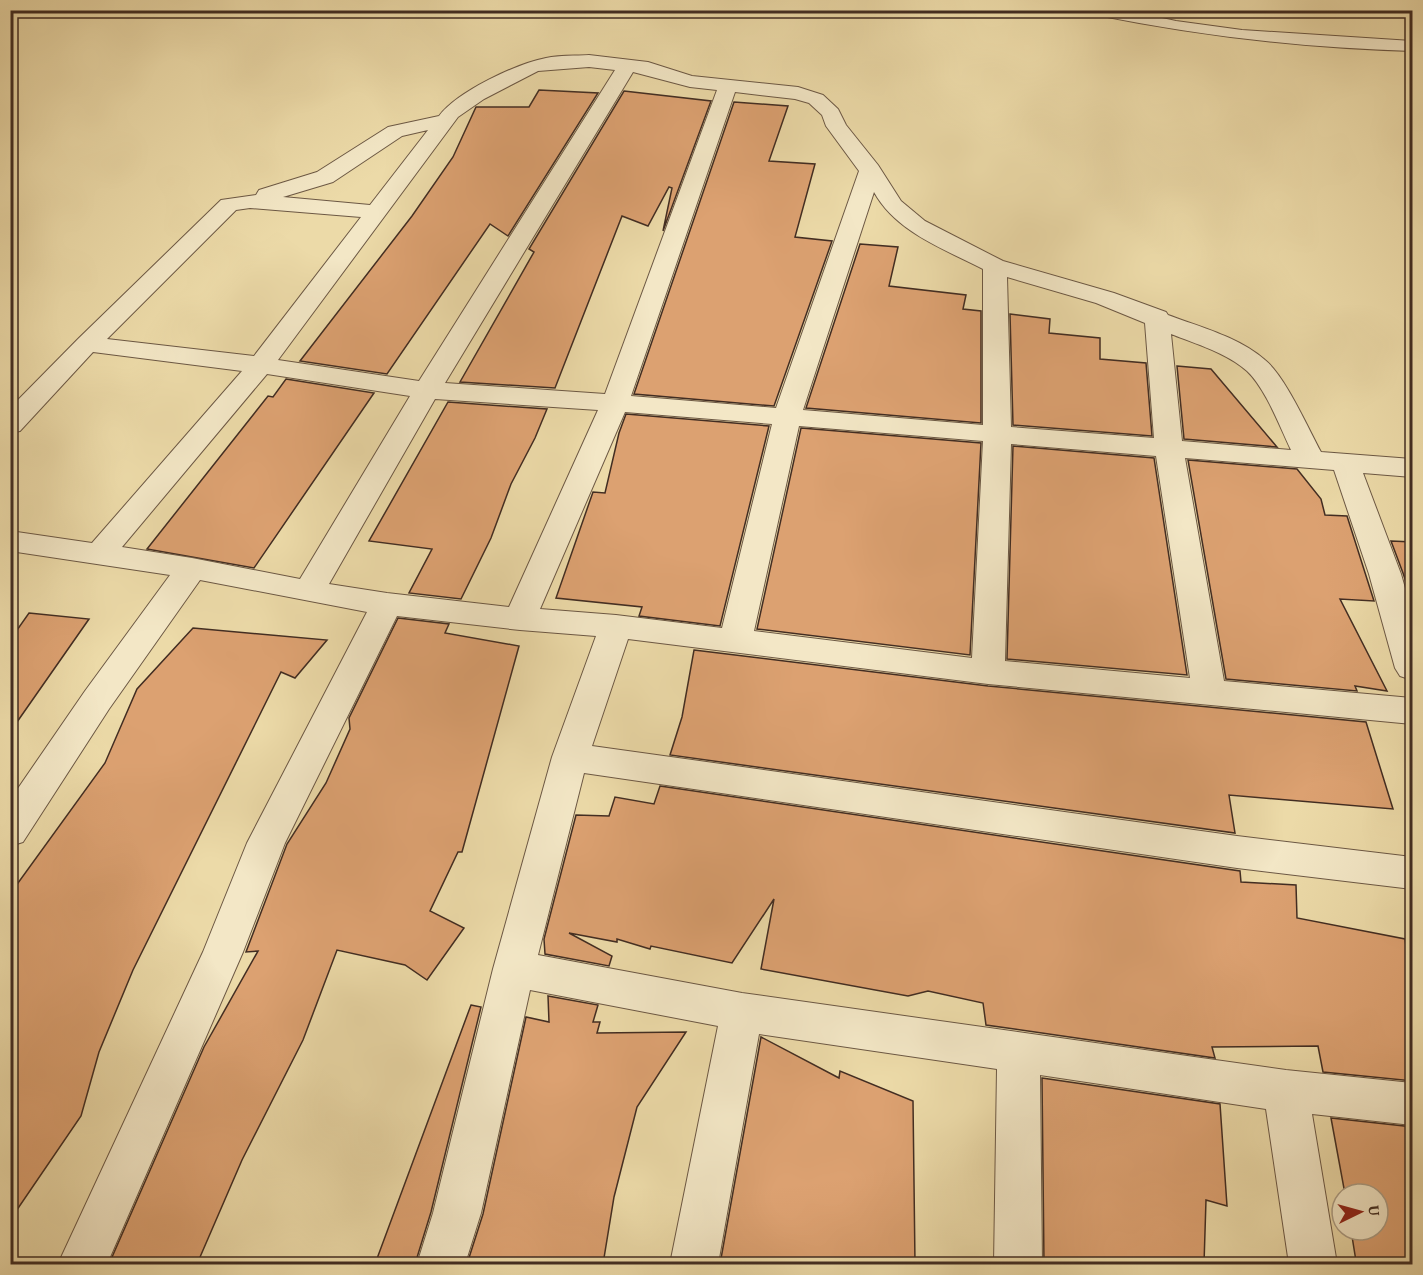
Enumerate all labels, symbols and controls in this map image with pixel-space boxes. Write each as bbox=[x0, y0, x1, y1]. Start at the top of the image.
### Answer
north arrow bbox=[1330, 1182, 1390, 1242]
text: U bbox=[1363, 1204, 1387, 1217]

